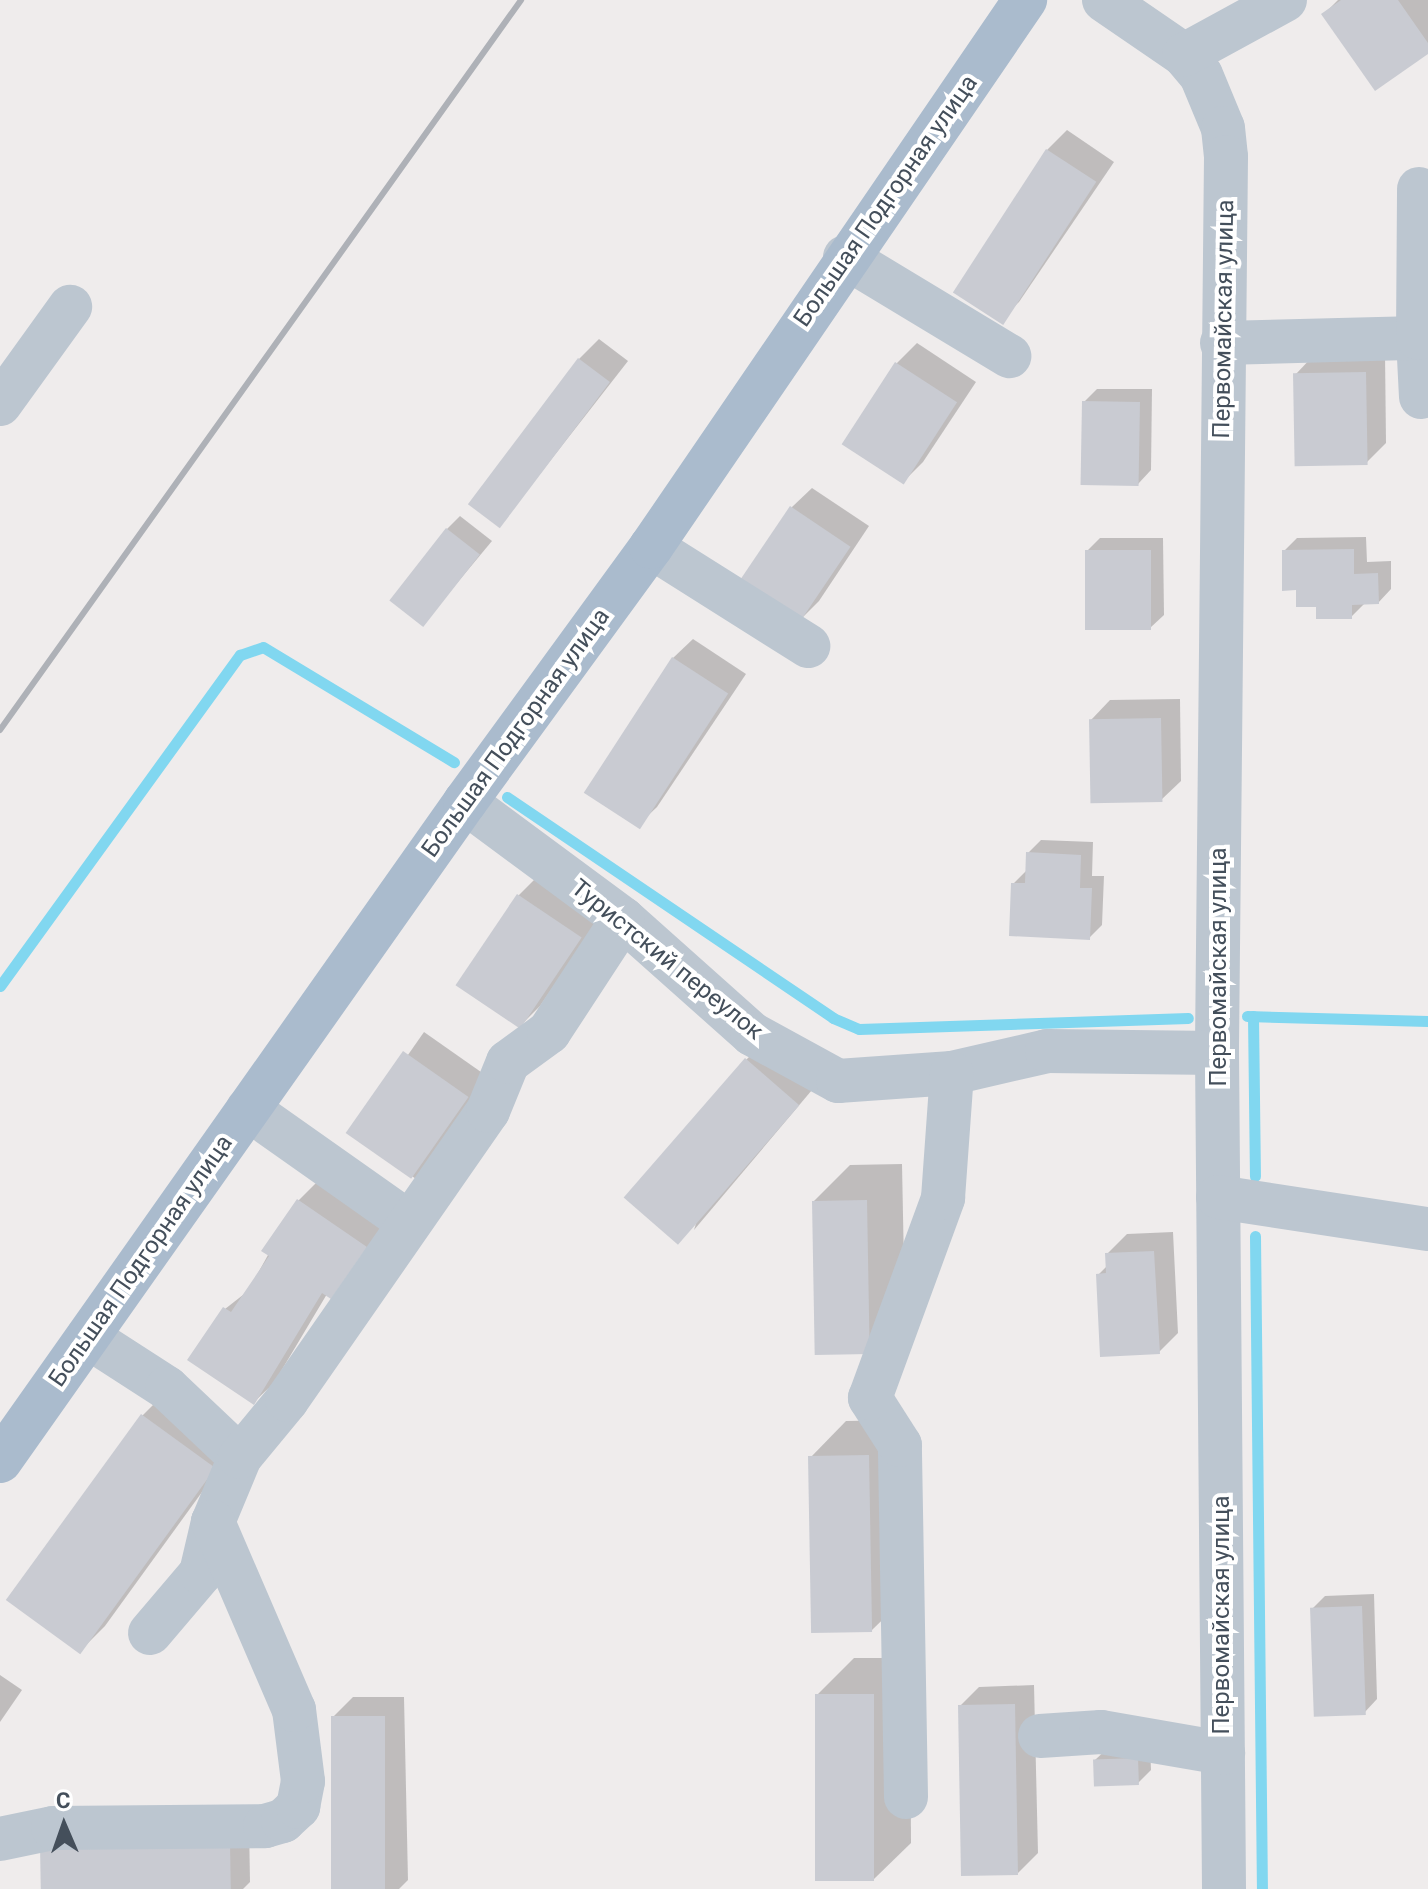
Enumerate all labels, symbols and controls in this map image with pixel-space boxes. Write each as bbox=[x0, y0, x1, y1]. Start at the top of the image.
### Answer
street label: Большая Подгорная улица bbox=[788, 70, 984, 332]
street label: Первомайская улица bbox=[1208, 199, 1240, 439]
street label: Большая Подгорная улица bbox=[416, 603, 616, 863]
street label: Первомайская улица bbox=[1205, 847, 1233, 1087]
street label: Туристский переулок bbox=[565, 874, 769, 1046]
street label: Большая Подгорная улица bbox=[43, 1130, 239, 1392]
street label: Первомайская улица bbox=[1208, 1495, 1236, 1735]
north arrow bbox=[24, 1785, 104, 1865]
text: С bbox=[56, 1788, 71, 1813]

